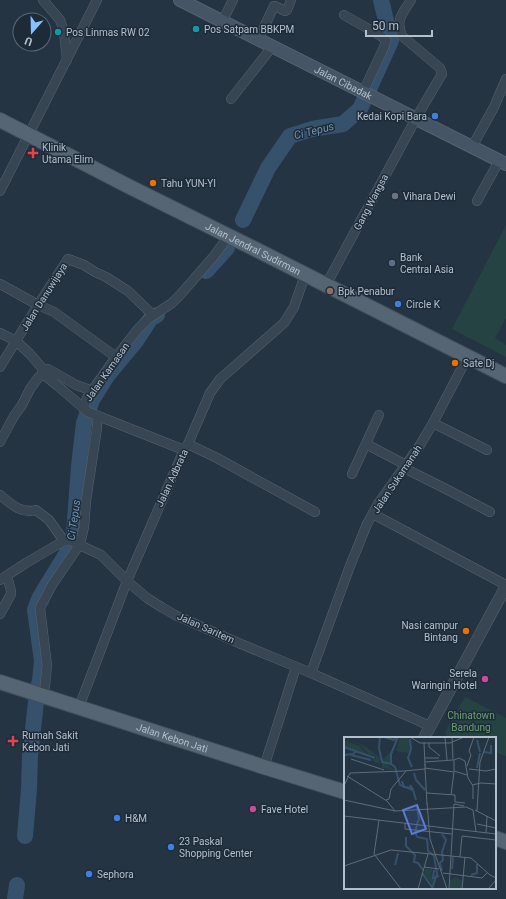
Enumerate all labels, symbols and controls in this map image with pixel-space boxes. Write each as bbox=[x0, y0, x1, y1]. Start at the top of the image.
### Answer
north arrow bbox=[12, 12, 52, 52]
scale bar bbox=[366, 12, 432, 38]
text: 50 m bbox=[372, 19, 399, 33]
marker: Pos Satpam BBKPM bbox=[191, 24, 201, 34]
place label: Pos Satpam BBKPM bbox=[204, 24, 294, 35]
marker: Pos Linmas RW 02 bbox=[53, 27, 63, 37]
place label: Pos Linmas RW 02 bbox=[66, 27, 150, 38]
text: U bbox=[23, 34, 34, 48]
street label: Jalan Cibadak bbox=[313, 63, 375, 102]
place label: Kedai Kopi Bara bbox=[357, 111, 427, 122]
marker: Kedai Kopi Bara bbox=[430, 111, 440, 121]
water label: Ci Tepus bbox=[293, 120, 336, 142]
place label: Klinik Utama Elim bbox=[42, 142, 93, 165]
marker: Klinik Utama Elim bbox=[27, 147, 39, 159]
street label: Gang Wangsa bbox=[352, 172, 390, 232]
marker: Tahu YUN-YI bbox=[148, 178, 158, 188]
place label: Tahu YUN-YI bbox=[161, 178, 216, 189]
marker: Vihara Dewi bbox=[390, 191, 400, 201]
place label: Vihara Dewi bbox=[403, 191, 456, 202]
street label: Jalan Jendral Sudirman bbox=[204, 220, 303, 277]
place label: Bank Central Asia bbox=[400, 252, 454, 275]
marker: Bank Central Asia bbox=[387, 258, 397, 268]
street label: Jalan Danuwijaya bbox=[19, 261, 69, 333]
marker: Bpk Penabur bbox=[325, 286, 335, 296]
place label: Bpk Penabur bbox=[338, 286, 395, 297]
marker: Circle K bbox=[393, 299, 403, 309]
place label: Circle K bbox=[406, 299, 441, 310]
street label: Jalan Kamasan bbox=[83, 341, 131, 403]
marker: Sate Dj bbox=[450, 358, 460, 368]
place label: Sate Dj bbox=[463, 358, 494, 369]
street label: Jalan Sukamanah bbox=[370, 443, 424, 515]
street label: Jalan Adbrata bbox=[154, 448, 190, 508]
water label: Ci Tepus bbox=[65, 498, 83, 541]
street label: Jalan Saritem bbox=[176, 610, 236, 646]
place label: Nasi campur Bintang bbox=[401, 620, 459, 643]
marker: Nasi campur Bintang bbox=[461, 626, 471, 636]
place label: Serela Waringin Hotel bbox=[412, 668, 477, 691]
marker: Serela Waringin Hotel bbox=[480, 674, 490, 684]
park label: Chinatown Bandung bbox=[447, 710, 495, 733]
street label: Jalan Kebon Jati bbox=[135, 721, 209, 754]
place label: Rumah Sakit Kebon Jati bbox=[22, 730, 78, 753]
marker: Rumah Sakit Kebon Jati bbox=[7, 735, 19, 747]
inset map bbox=[344, 737, 496, 889]
marker: Fave Hotel bbox=[248, 804, 258, 814]
place label: Fave Hotel bbox=[261, 804, 308, 815]
marker: H&M bbox=[112, 813, 122, 823]
place label: H&M bbox=[125, 813, 147, 824]
place label: 23 Paskal Shopping Center bbox=[179, 836, 253, 859]
marker: 23 Paskal Shopping Center bbox=[166, 842, 176, 852]
marker: Sephora bbox=[84, 869, 94, 879]
place label: Sephora bbox=[97, 869, 134, 880]

